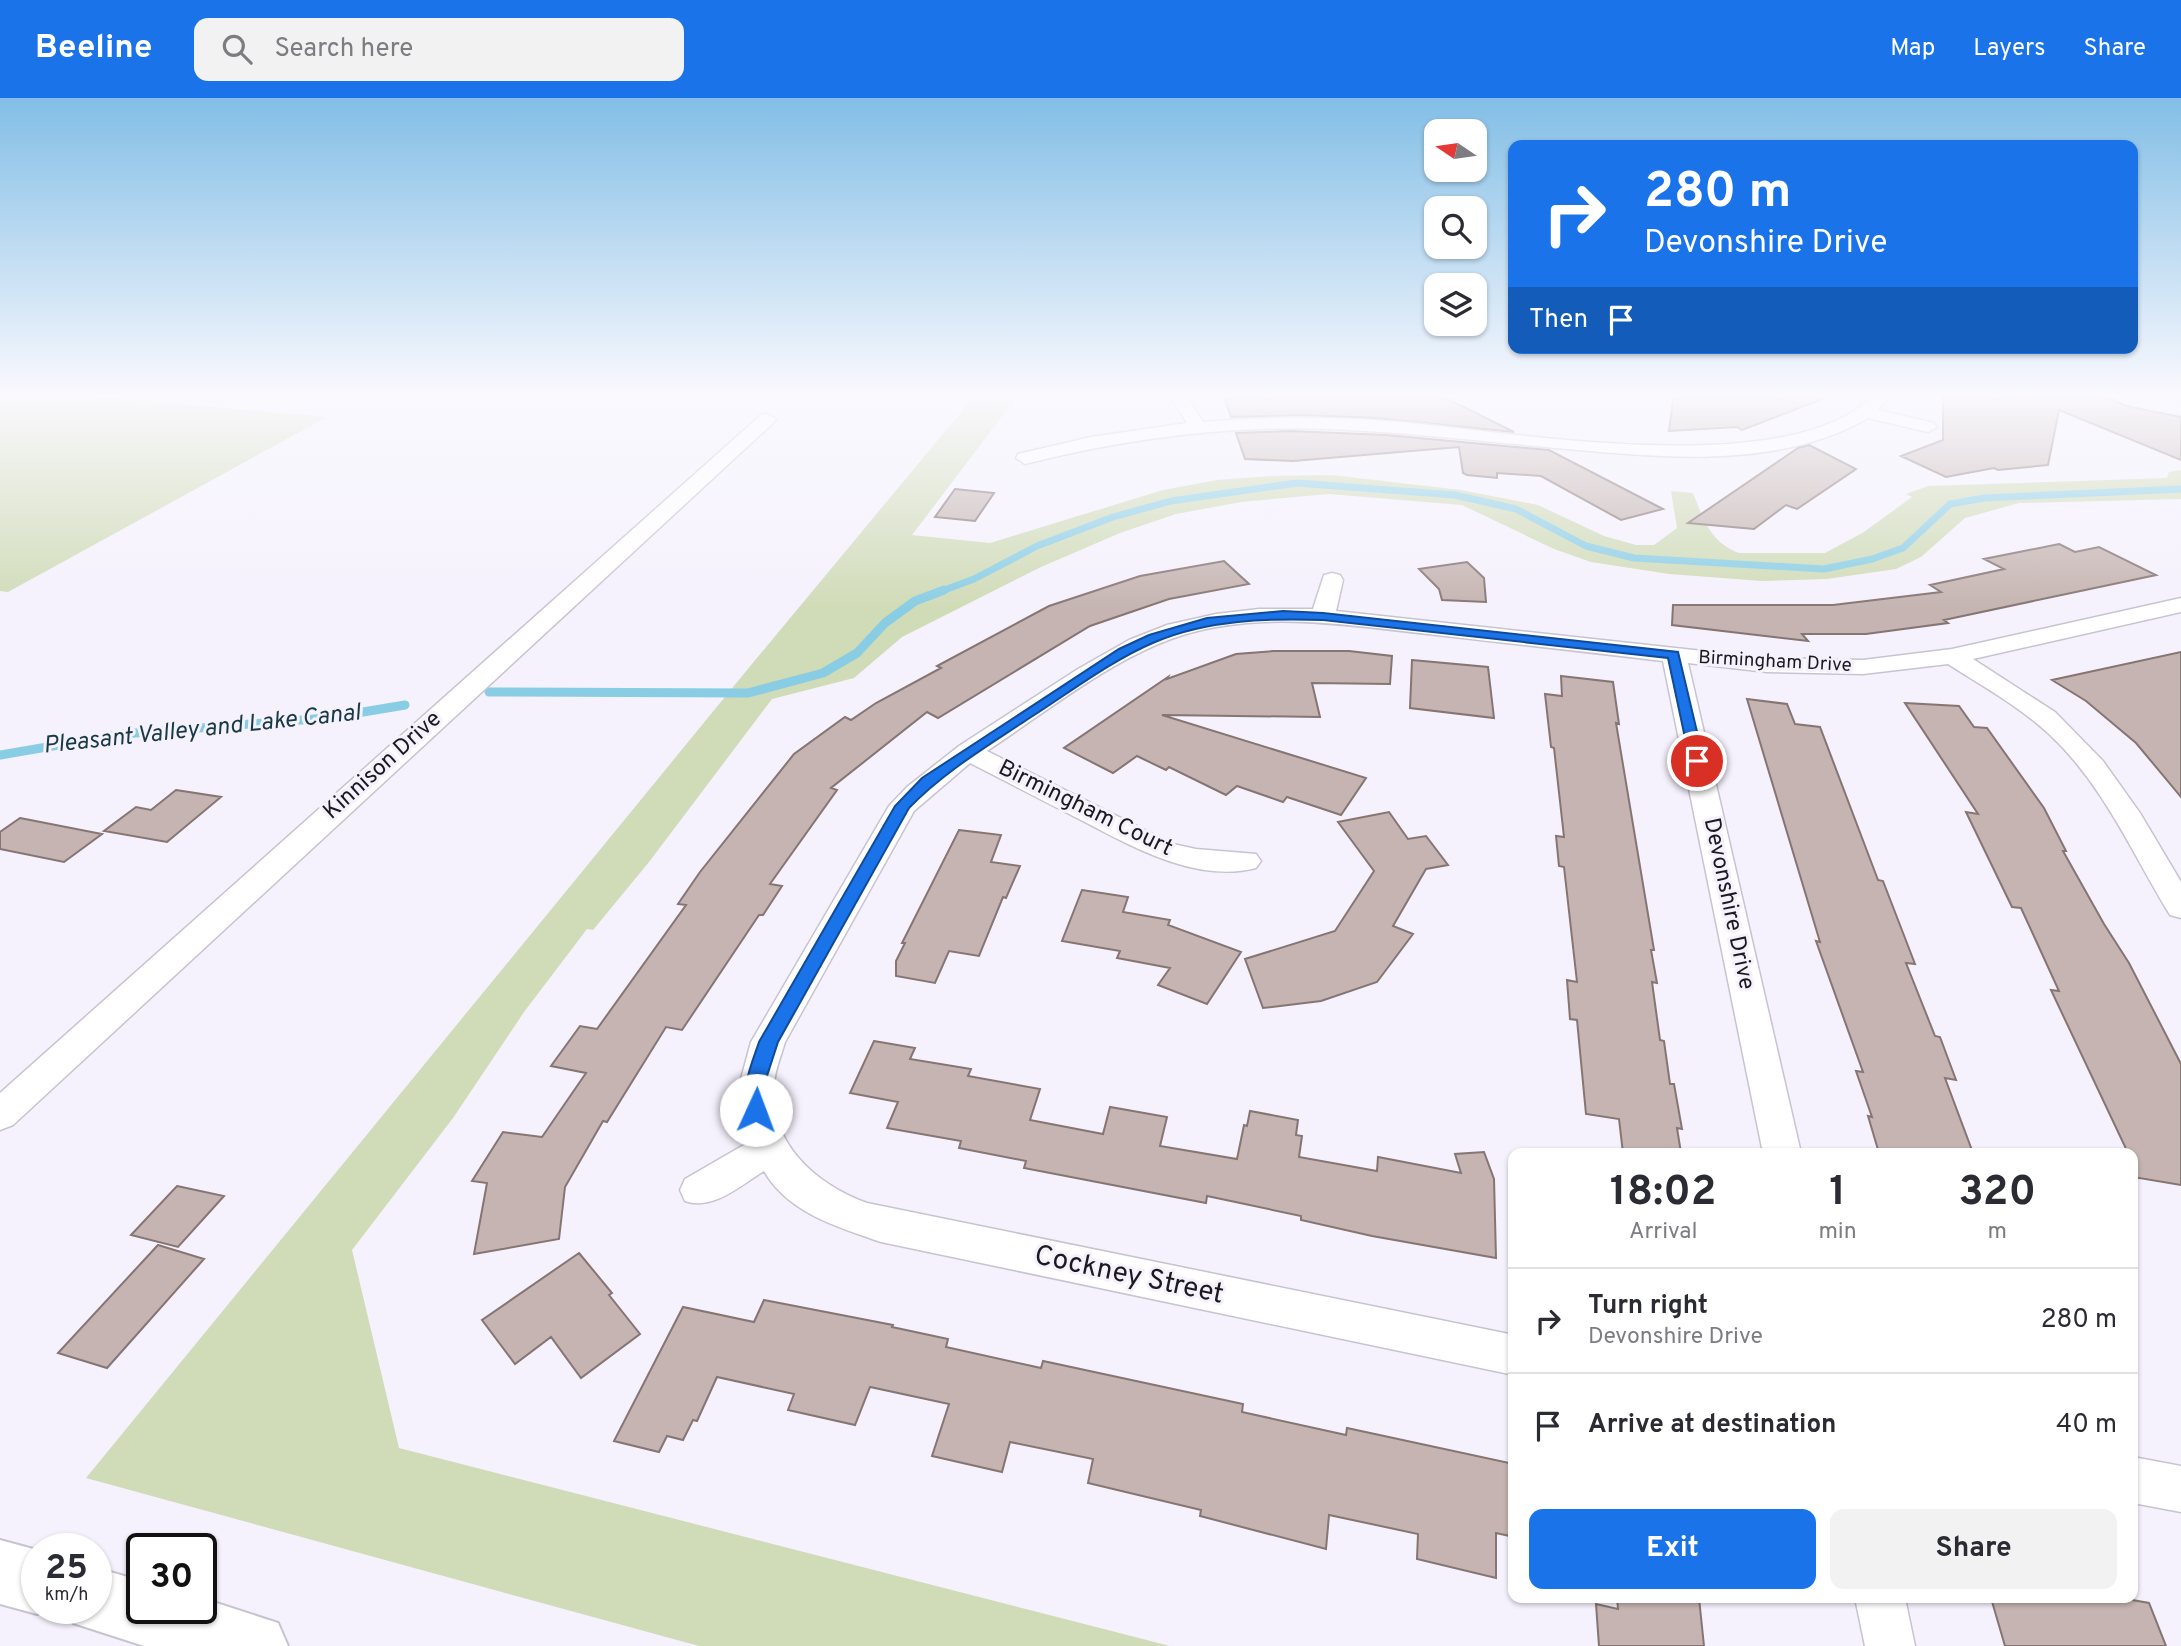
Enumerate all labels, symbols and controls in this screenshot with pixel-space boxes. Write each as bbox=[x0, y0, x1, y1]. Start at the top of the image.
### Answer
search box bbox=[194, 18, 684, 81]
text: Beeline bbox=[35, 28, 152, 70]
icon: search bbox=[218, 30, 256, 68]
text: Search here bbox=[274, 33, 413, 66]
text: Map bbox=[1890, 34, 1935, 64]
text: Layers bbox=[1973, 34, 2045, 64]
text: Share bbox=[2083, 34, 2146, 64]
north arrow bbox=[1424, 119, 1488, 182]
map controls bbox=[1424, 119, 1487, 336]
text: 280 m bbox=[1644, 163, 1791, 225]
icon: right bbox=[1529, 168, 1620, 259]
button: search bbox=[1424, 196, 1487, 259]
text: Devonshire Drive bbox=[1644, 224, 1887, 264]
button: layers bbox=[1424, 273, 1487, 336]
icon: arrive bbox=[1602, 301, 1640, 339]
text: Then bbox=[1529, 304, 1588, 337]
street label: Birmingham Drive bbox=[1698, 646, 1852, 678]
water label: Pleasant Valley and Lake Canal bbox=[42, 698, 364, 762]
street label: Kinnison Drive bbox=[318, 705, 448, 827]
pin bbox=[1667, 731, 1727, 791]
icon: arrive bbox=[1678, 742, 1716, 780]
street label: Birmingham Court bbox=[993, 754, 1177, 864]
street label: Devonshire Drive bbox=[1696, 815, 1760, 993]
position arrow bbox=[719, 1073, 793, 1147]
text: 18:02 bbox=[1610, 1167, 1717, 1220]
text: 1 bbox=[1829, 1167, 1846, 1220]
text: 320 bbox=[1959, 1167, 2036, 1220]
text: Arrival bbox=[1629, 1218, 1697, 1247]
text: min bbox=[1818, 1218, 1857, 1247]
text: m bbox=[1988, 1218, 2007, 1247]
street label: Cockney Street bbox=[1031, 1238, 1227, 1314]
text: Turn right bbox=[1588, 1290, 1708, 1323]
icon: right bbox=[1529, 1302, 1567, 1340]
text: 280 m bbox=[2041, 1304, 2117, 1337]
text: Devonshire Drive bbox=[1588, 1323, 1763, 1352]
icon: arrive bbox=[1529, 1407, 1567, 1445]
text: Arrive at destination bbox=[1588, 1409, 1836, 1442]
text: 40 m bbox=[2056, 1409, 2117, 1442]
button: Exit bbox=[1529, 1509, 1816, 1589]
button: Share bbox=[1830, 1509, 2117, 1589]
speed limit sign: 30 bbox=[126, 1533, 217, 1624]
text: 25 bbox=[45, 1547, 88, 1591]
text: km/h bbox=[45, 1584, 88, 1607]

